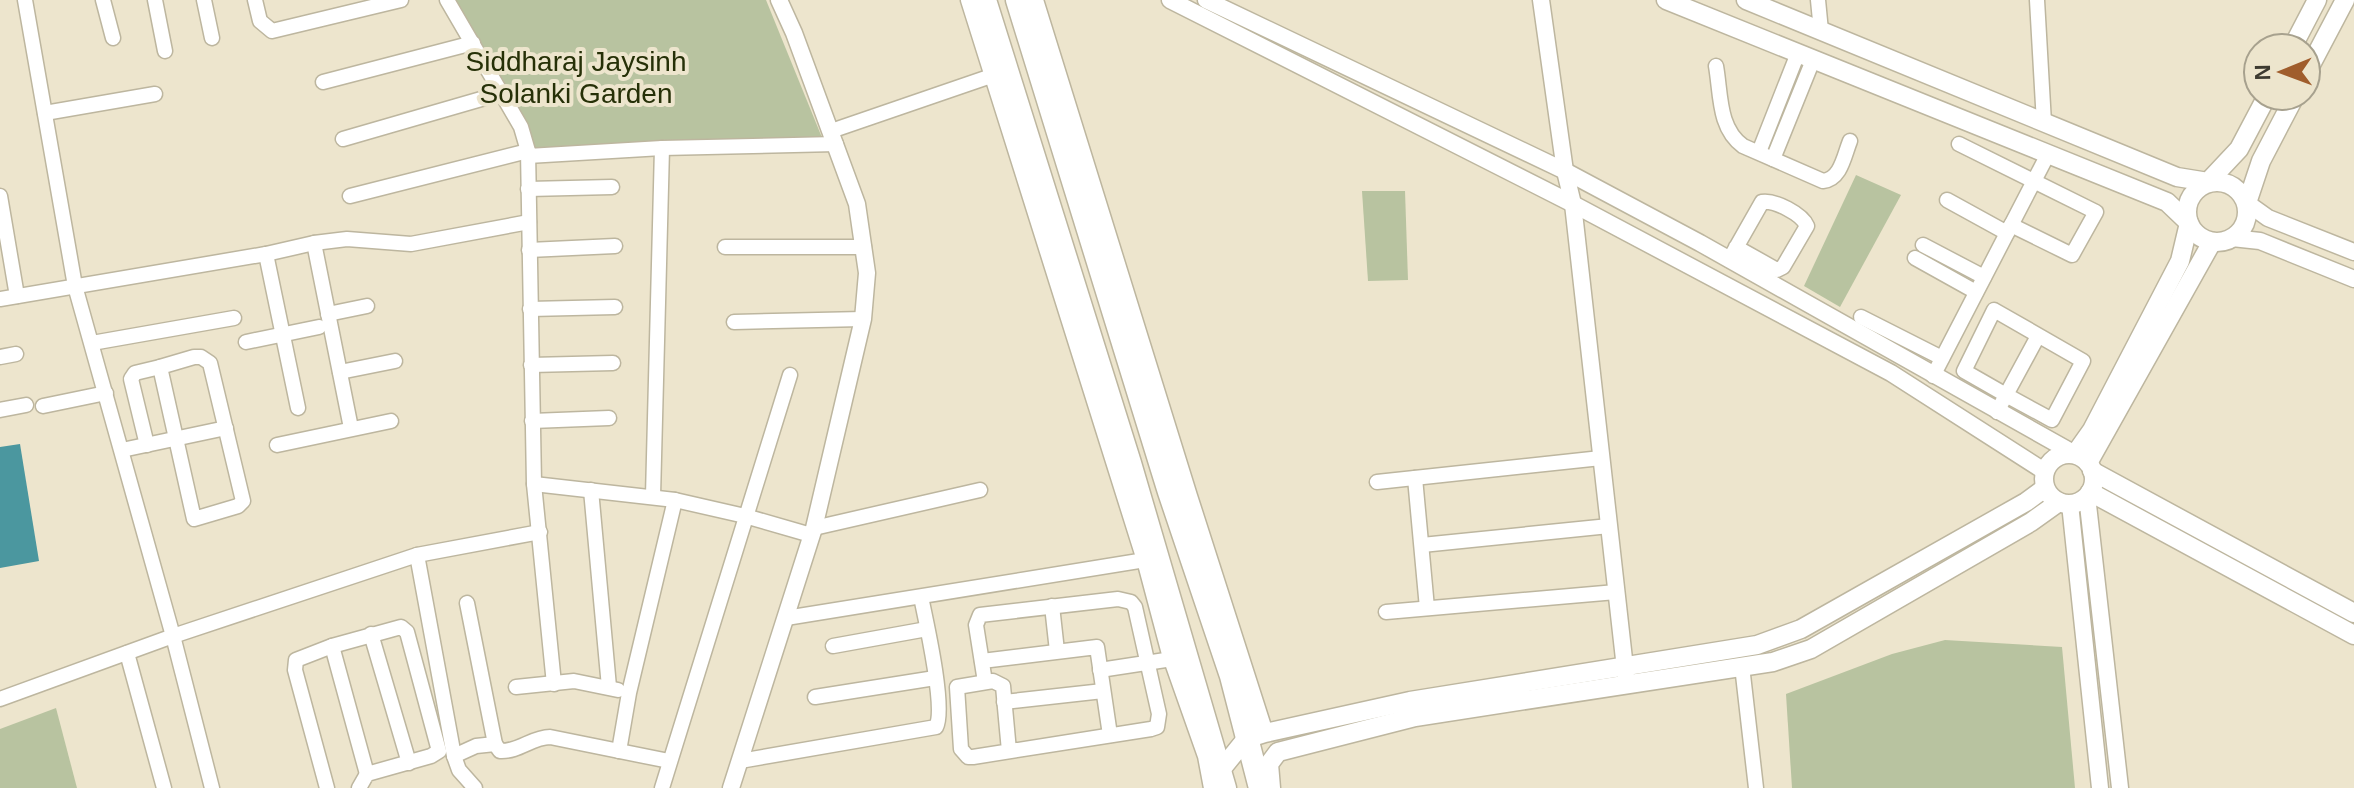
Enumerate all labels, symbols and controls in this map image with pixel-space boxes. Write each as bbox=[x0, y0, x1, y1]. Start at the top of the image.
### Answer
north arrow bbox=[2242, 32, 2322, 112]
park label: Siddharaj Jaysinh Solanki Garden bbox=[465, 46, 687, 109]
text: N bbox=[2250, 64, 2275, 81]

